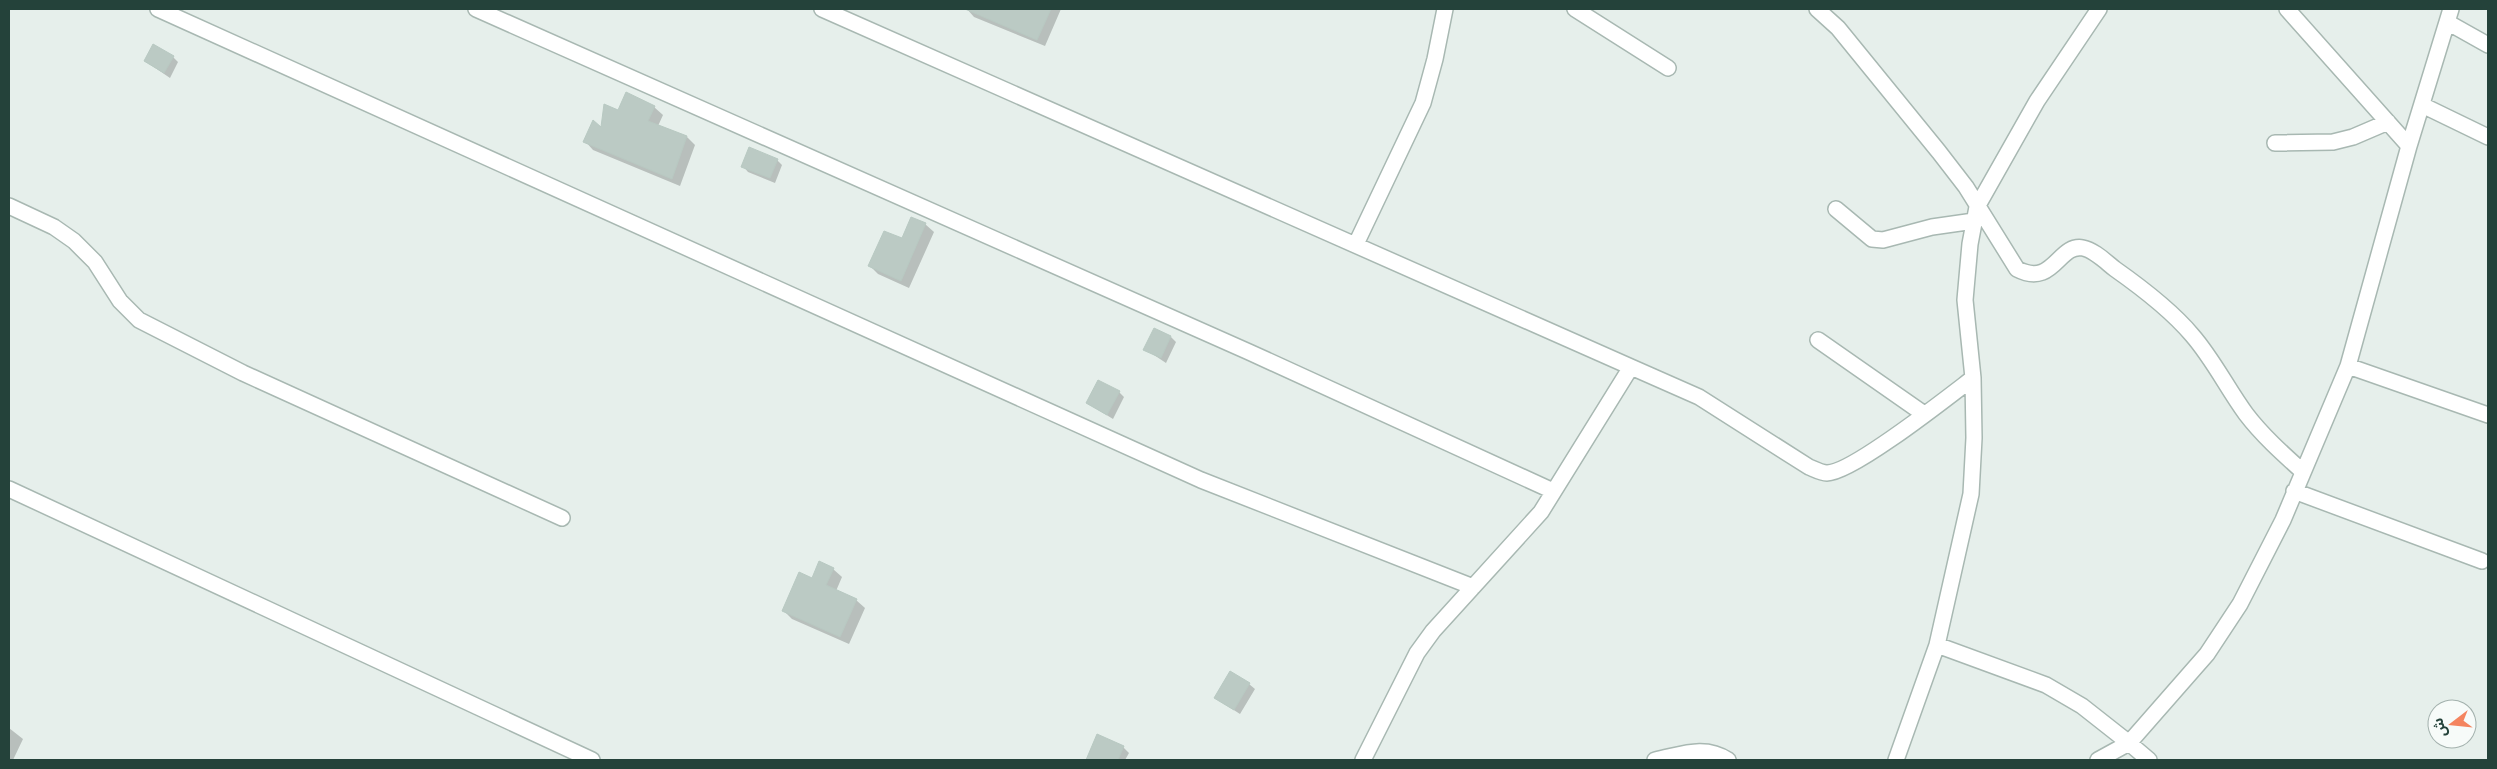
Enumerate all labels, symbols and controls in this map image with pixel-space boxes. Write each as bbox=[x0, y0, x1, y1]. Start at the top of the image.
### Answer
north arrow bbox=[2427, 699, 2477, 749]
text: ش bbox=[2426, 716, 2452, 740]

